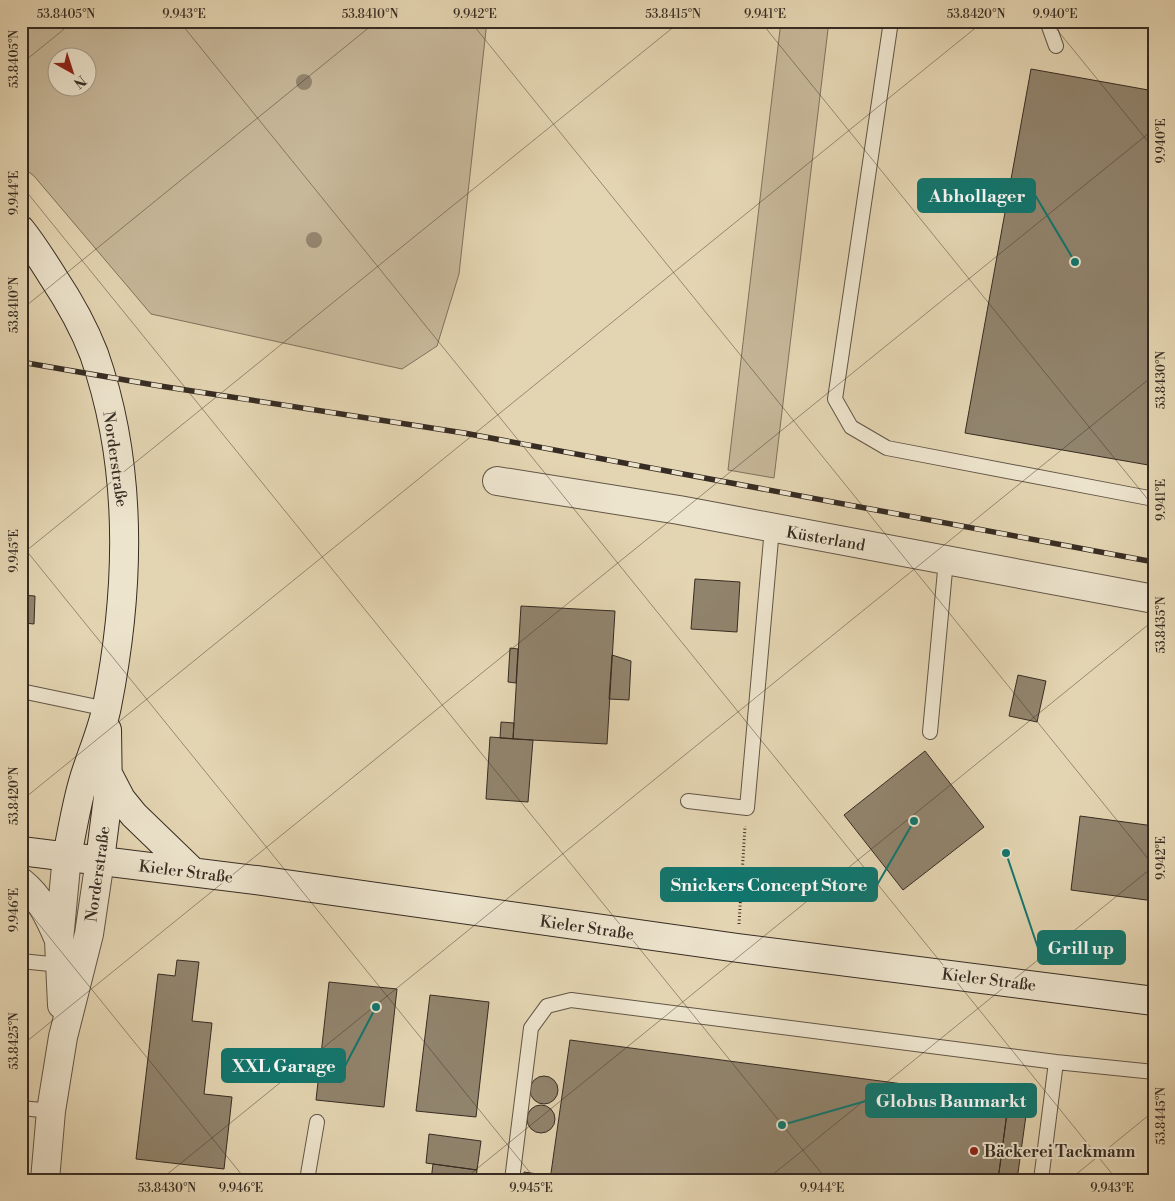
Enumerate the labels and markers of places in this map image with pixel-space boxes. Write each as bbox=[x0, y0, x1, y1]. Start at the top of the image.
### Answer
callout: Abhollager bbox=[918, 179, 1035, 212]
callout: Snickers Concept Store bbox=[661, 868, 877, 901]
callout: Grill up bbox=[1038, 931, 1125, 964]
callout: XXL Garage bbox=[222, 1049, 345, 1082]
callout: Globus Baumarkt bbox=[866, 1084, 1036, 1117]
place label: Bäckerei Tackmann bbox=[984, 1142, 1136, 1162]
marker: Bäckerei Tackmann bbox=[968, 1145, 980, 1157]

